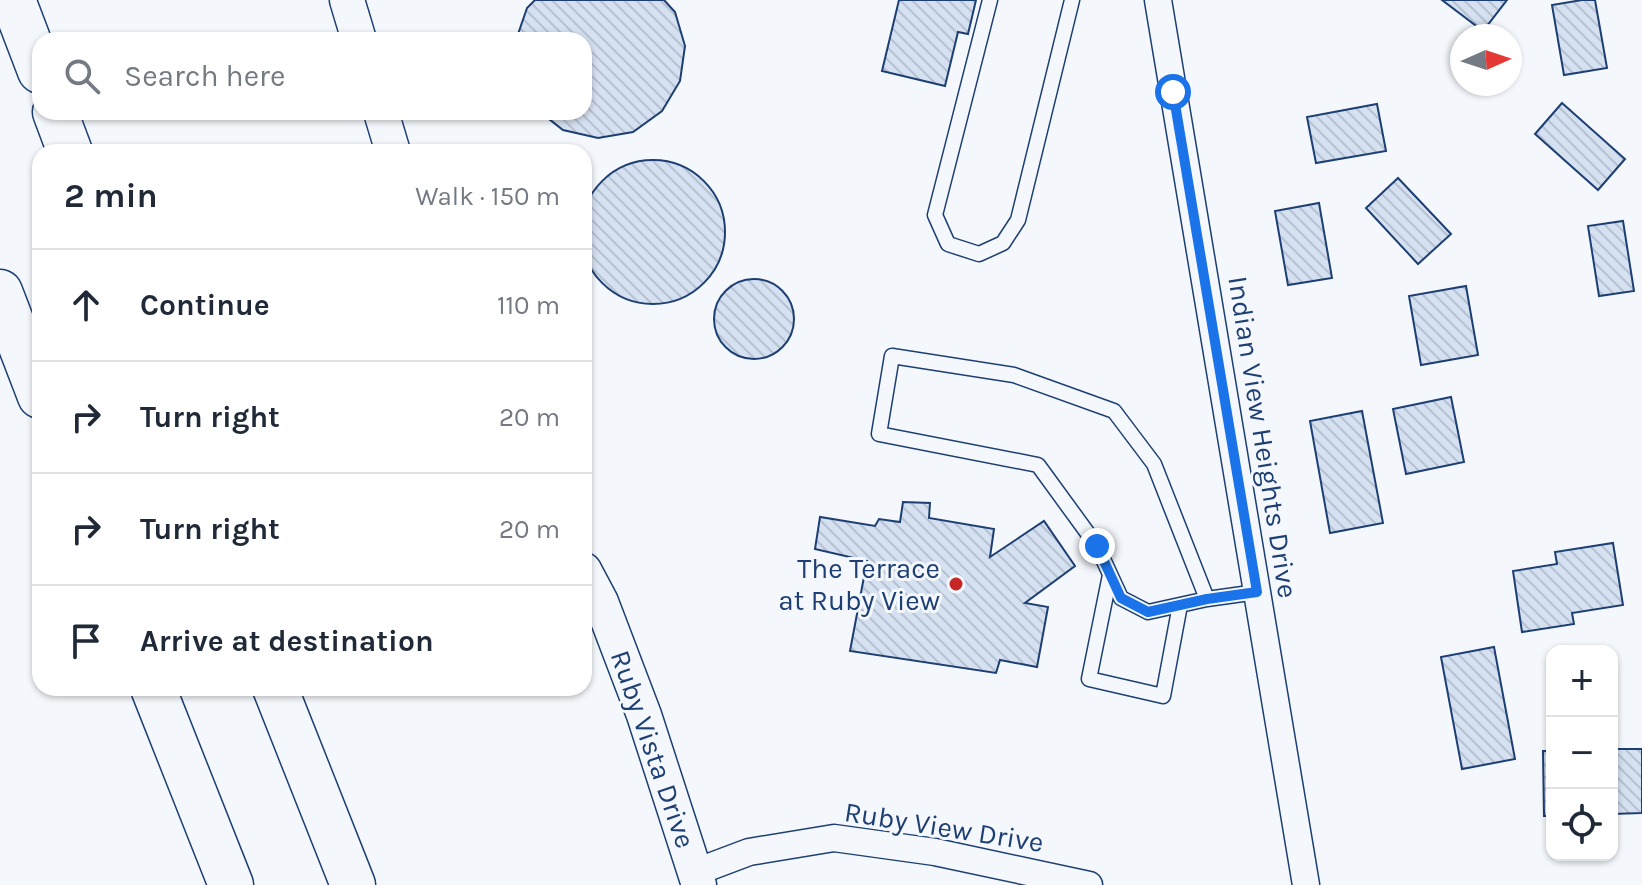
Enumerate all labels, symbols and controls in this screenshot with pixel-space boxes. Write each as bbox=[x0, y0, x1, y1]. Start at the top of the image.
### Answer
north arrow bbox=[1450, 24, 1522, 96]
search box bbox=[32, 32, 592, 120]
icon: search bbox=[60, 54, 104, 98]
text: Search here bbox=[124, 58, 285, 94]
route start bbox=[1155, 74, 1191, 110]
text: 2 min bbox=[64, 176, 158, 216]
text: Walk · 150 m bbox=[415, 181, 560, 212]
street label: Indian View Heights Drive bbox=[1221, 274, 1305, 600]
icon: ahead bbox=[64, 283, 108, 327]
text: Continue bbox=[140, 287, 270, 323]
text: 110 m bbox=[497, 290, 560, 321]
icon: right bbox=[64, 395, 108, 439]
text: Turn right bbox=[140, 399, 280, 435]
text: 20 m bbox=[499, 402, 560, 433]
icon: right bbox=[64, 507, 108, 551]
text: Turn right bbox=[140, 511, 280, 547]
text: 20 m bbox=[499, 514, 560, 545]
route end bbox=[1079, 528, 1115, 564]
place label: The Terrace at Ruby View bbox=[778, 552, 940, 617]
marker: The Terrace at Ruby View bbox=[947, 575, 965, 593]
icon: arrive bbox=[64, 619, 108, 663]
text: Arrive at destination bbox=[140, 623, 434, 659]
map controls bbox=[1546, 645, 1618, 861]
button: + bbox=[1546, 645, 1618, 717]
street label: Ruby Vista Drive bbox=[604, 646, 702, 852]
button: − bbox=[1546, 717, 1618, 789]
button: locate bbox=[1546, 789, 1618, 861]
street label: Ruby View Drive bbox=[842, 795, 1046, 859]

